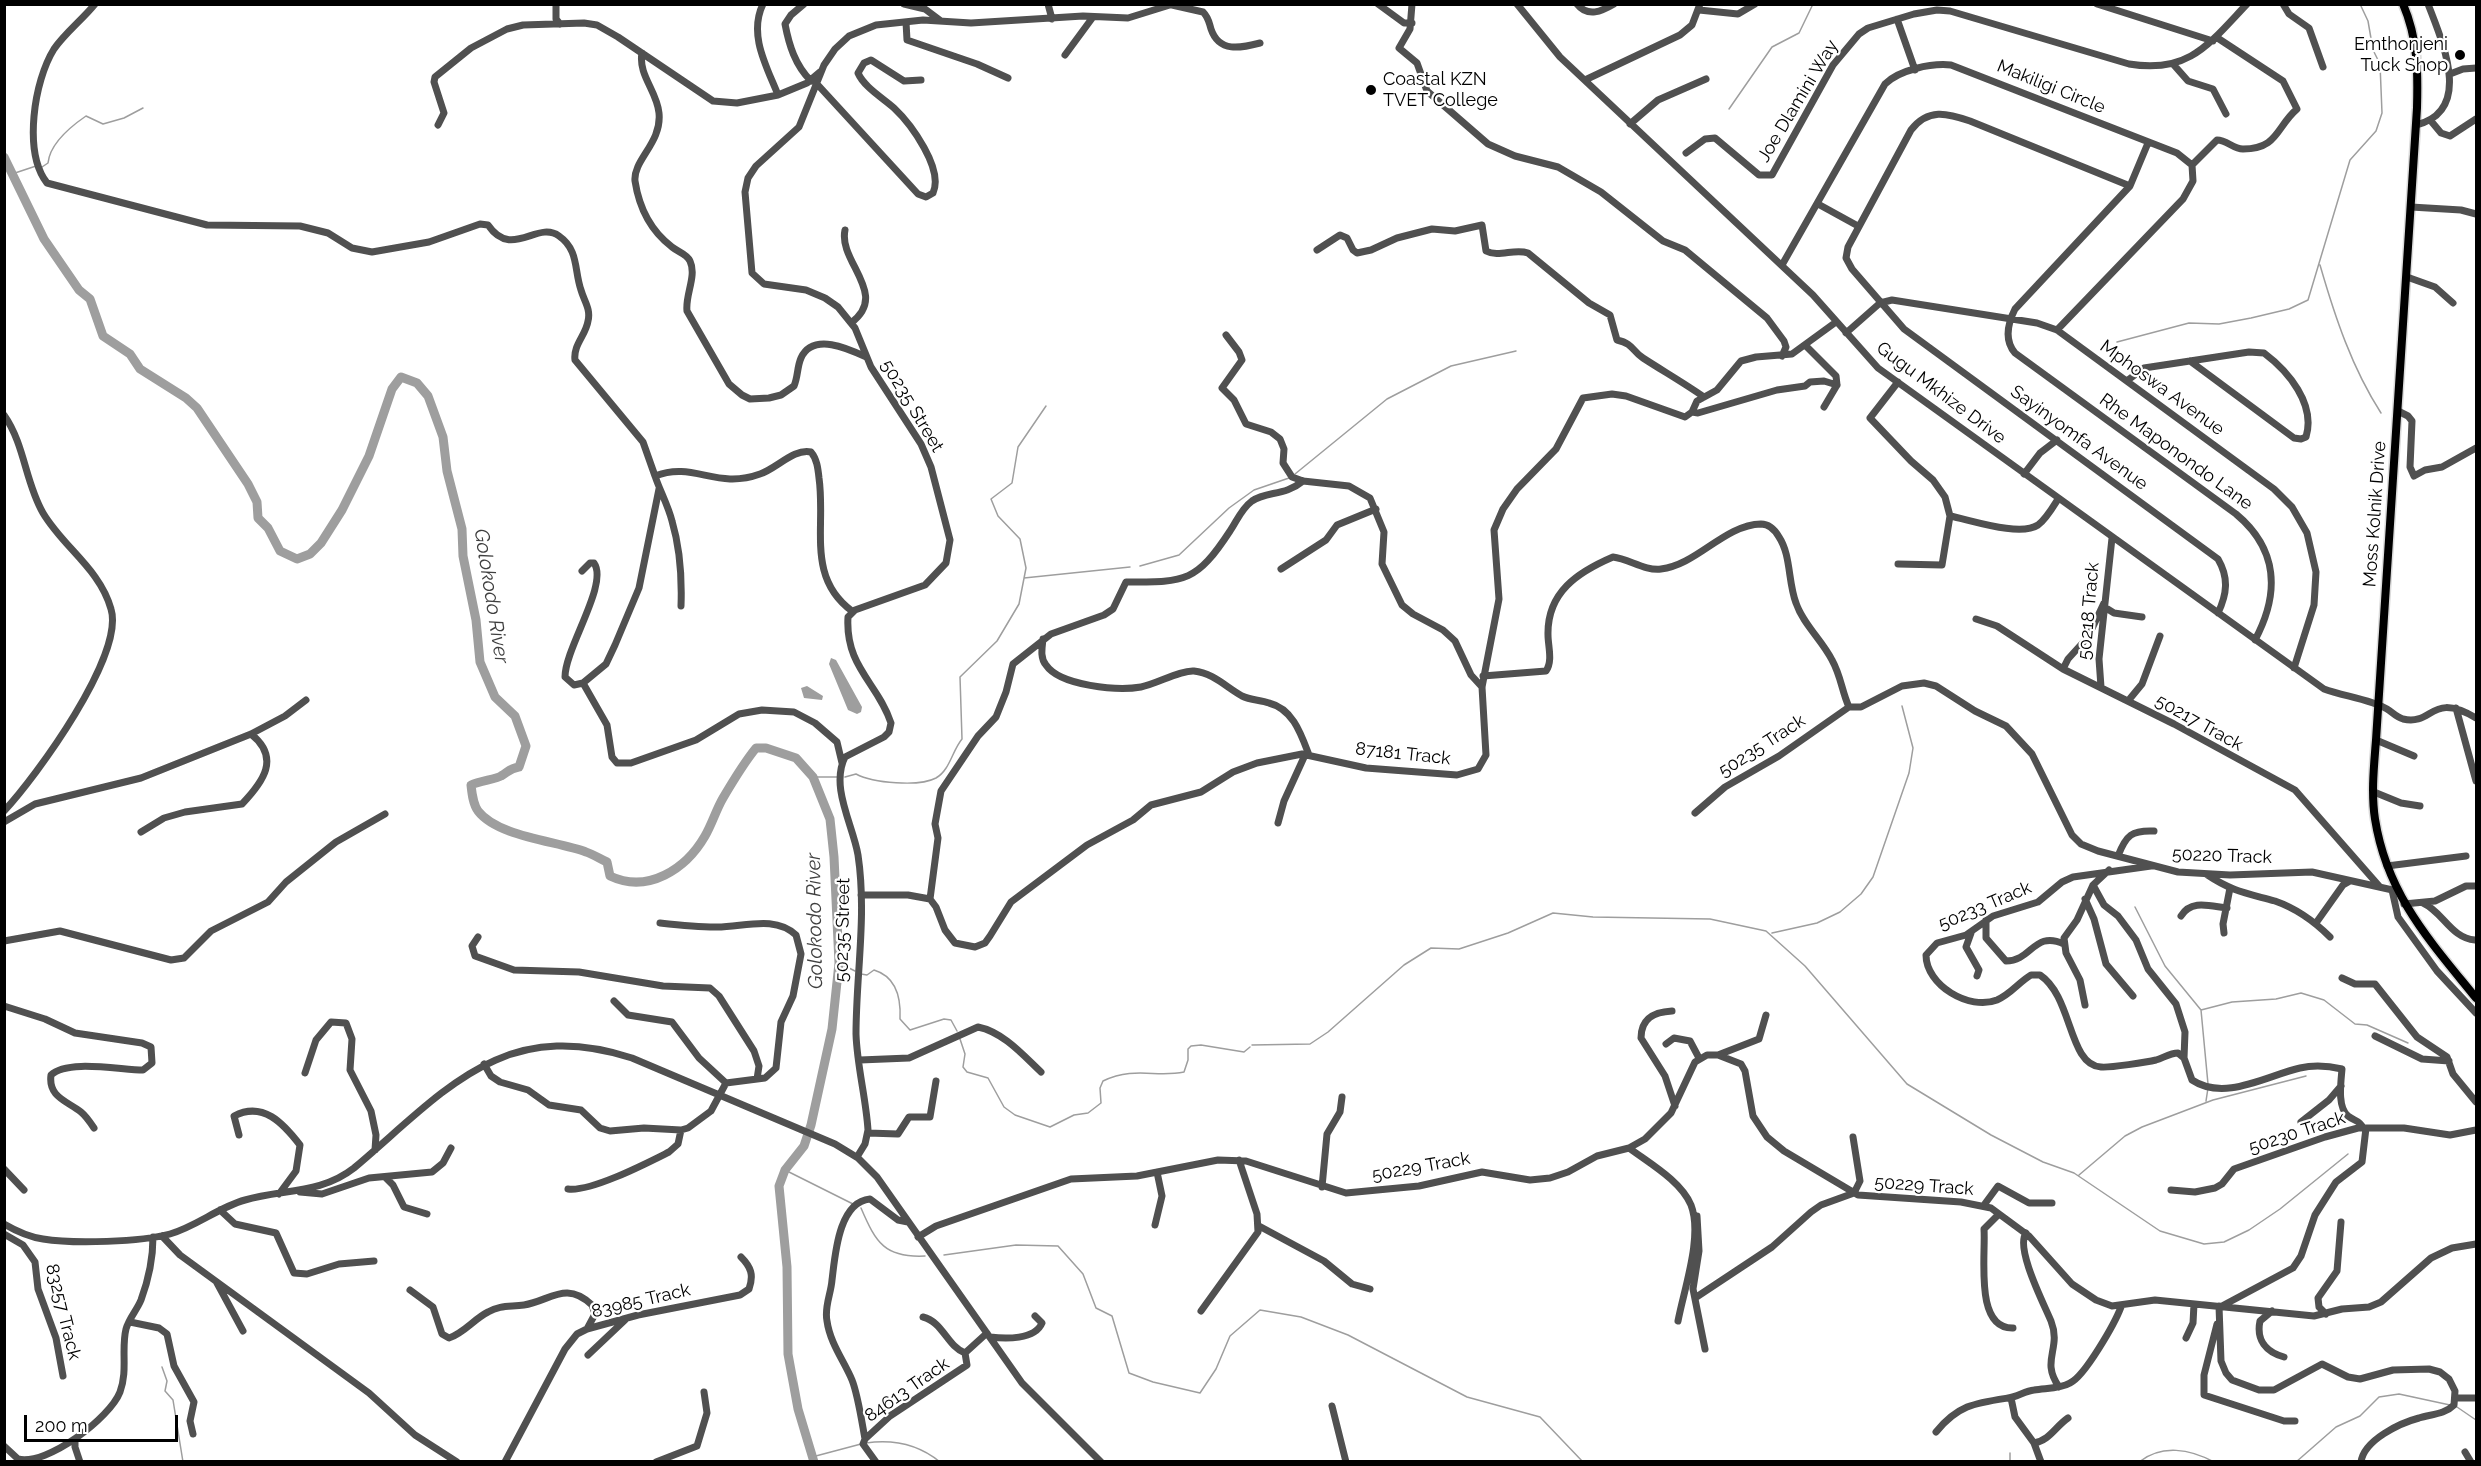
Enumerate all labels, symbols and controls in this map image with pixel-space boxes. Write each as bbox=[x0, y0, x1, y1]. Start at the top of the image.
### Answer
place label: Emthonjeni Tuck Shop bbox=[2354, 34, 2448, 76]
street label: Joe Dlamini Way bbox=[1753, 36, 1843, 166]
marker: Emthonjeni Tuck Shop bbox=[2453, 48, 2467, 62]
street label: Makiligi Circle bbox=[1994, 55, 2108, 119]
place label: Coastal KZN TVET College bbox=[1383, 69, 1498, 112]
marker: Coastal KZN TVET College bbox=[1364, 83, 1378, 97]
street label: Mphoswa Avenue bbox=[2096, 336, 2228, 440]
street label: Gugu Mkhize Drive bbox=[1872, 337, 2010, 449]
street label: 50235 Street bbox=[876, 356, 948, 456]
street label: Sayinyomfa Avenue bbox=[2006, 381, 2152, 495]
street label: Rhe Maponondo Lane bbox=[2095, 389, 2257, 515]
street label: Moss Kolnik Drive bbox=[2359, 440, 2391, 588]
water label: Golokodo River bbox=[468, 527, 514, 665]
street label: 50218 Track bbox=[2074, 561, 2104, 661]
street label: 50217 Track bbox=[2151, 690, 2247, 756]
street label: 50235 Track bbox=[1715, 710, 1809, 782]
street label: 87181 Track bbox=[1354, 738, 1452, 770]
street label: 50220 Track bbox=[2172, 843, 2272, 869]
water label: Golokodo River bbox=[802, 853, 828, 989]
street label: 50233 Track bbox=[1935, 877, 2035, 935]
street label: 50235 Street bbox=[831, 878, 855, 982]
street label: 50230 Track bbox=[2246, 1107, 2348, 1159]
street label: 50229 Track bbox=[1370, 1148, 1472, 1186]
street label: 50229 Track bbox=[1874, 1172, 1974, 1200]
street label: 83257 Track bbox=[41, 1262, 85, 1362]
street label: 83985 Track bbox=[589, 1279, 693, 1323]
street label: 84613 Track bbox=[861, 1353, 953, 1427]
scale bar bbox=[27, 1403, 182, 1441]
text: 200 m bbox=[35, 1415, 88, 1436]

